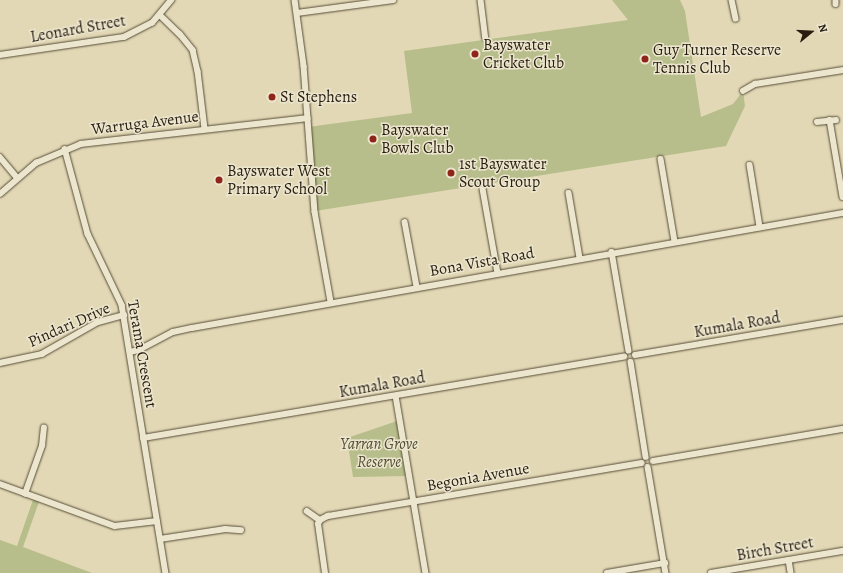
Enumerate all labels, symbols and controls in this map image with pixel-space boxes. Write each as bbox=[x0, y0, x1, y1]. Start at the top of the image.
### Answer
street label: Leonard Street bbox=[29, 11, 127, 47]
north arrow bbox=[791, 12, 831, 52]
text: N bbox=[815, 22, 831, 34]
place label: Bayswater Cricket Club bbox=[483, 35, 564, 73]
place label: Guy Turner Reserve Tennis Club bbox=[653, 40, 781, 78]
marker: Bayswater Cricket Club bbox=[470, 49, 480, 59]
marker: Guy Turner Reserve Tennis Club bbox=[640, 54, 650, 64]
place label: St Stephens bbox=[280, 87, 357, 107]
marker: St Stephens bbox=[267, 92, 277, 102]
street label: Warruga Avenue bbox=[90, 107, 200, 139]
place label: Bayswater Bowls Club bbox=[381, 120, 454, 158]
marker: Bayswater Bowls Club bbox=[368, 134, 378, 144]
place label: 1st Bayswater Scout Group bbox=[459, 154, 547, 192]
place label: Bayswater West Primary School bbox=[227, 161, 330, 199]
marker: 1st Bayswater Scout Group bbox=[446, 168, 456, 178]
marker: Bayswater West Primary School bbox=[214, 175, 224, 185]
street label: Bona Vista Road bbox=[428, 243, 536, 281]
street label: Pindari Drive bbox=[25, 298, 113, 352]
street label: Terama Crescent bbox=[123, 298, 161, 410]
street label: Kumala Road bbox=[692, 308, 782, 342]
street label: Kumala Road bbox=[337, 368, 427, 402]
park label: Yarran Grove Reserve bbox=[340, 434, 418, 472]
street label: Begonia Avenue bbox=[425, 459, 531, 495]
street label: Birch Street bbox=[735, 533, 815, 565]

